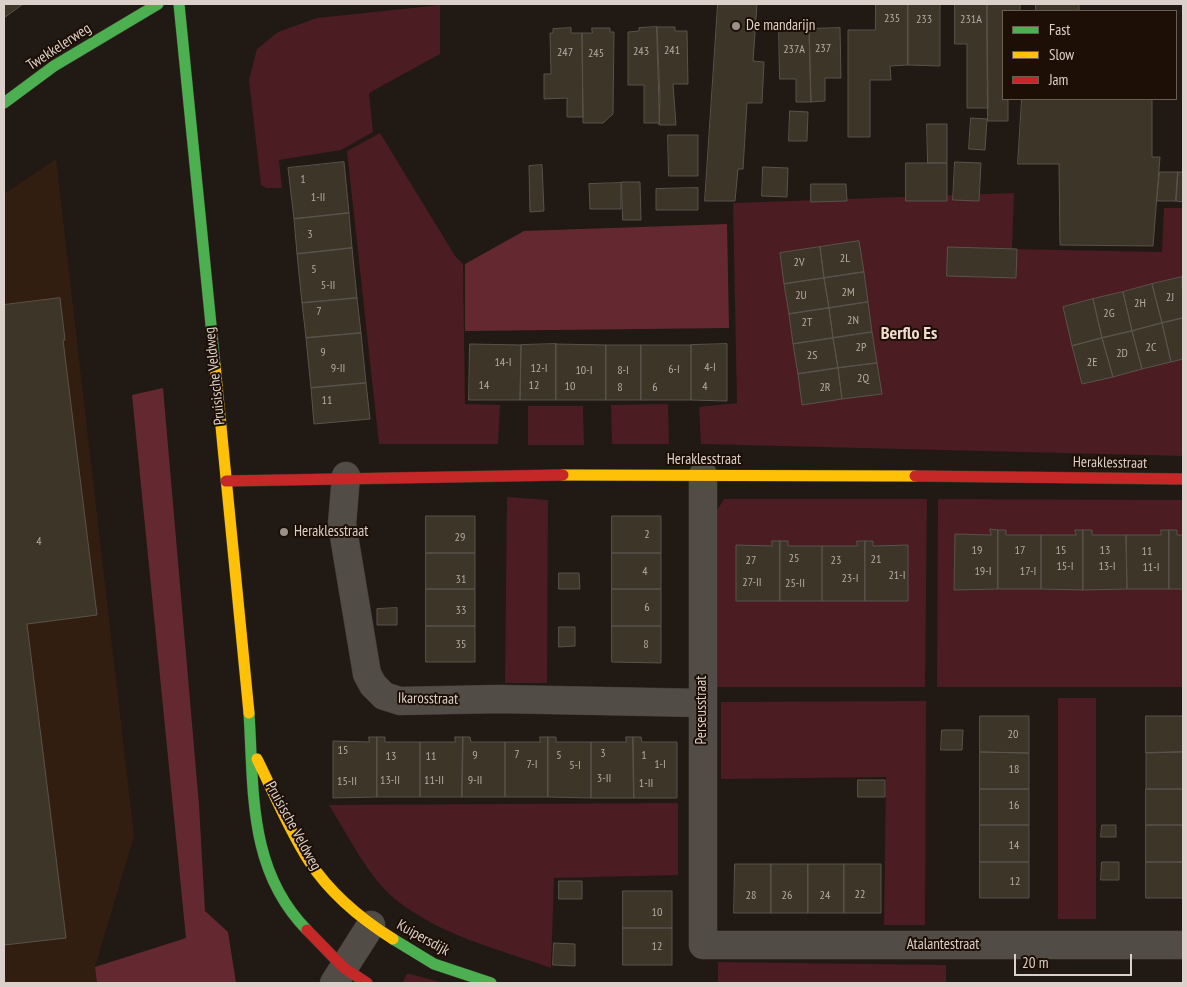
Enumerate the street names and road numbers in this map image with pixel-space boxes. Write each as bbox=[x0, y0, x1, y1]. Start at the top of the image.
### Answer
street label: Twekkelerweg bbox=[24, 20, 94, 74]
street label: Pruisische Veldweg bbox=[201, 326, 229, 426]
street label: Heraklesstraat bbox=[667, 451, 741, 469]
street label: Heraklesstraat bbox=[1073, 453, 1147, 473]
street label: Perseusstraat bbox=[693, 676, 711, 744]
street label: Ikarosstraat bbox=[398, 689, 458, 709]
street label: Pruisische Veldweg bbox=[261, 779, 325, 873]
street label: Kuipersdijk bbox=[393, 916, 453, 960]
street label: Atalantestraat bbox=[907, 936, 979, 954]

